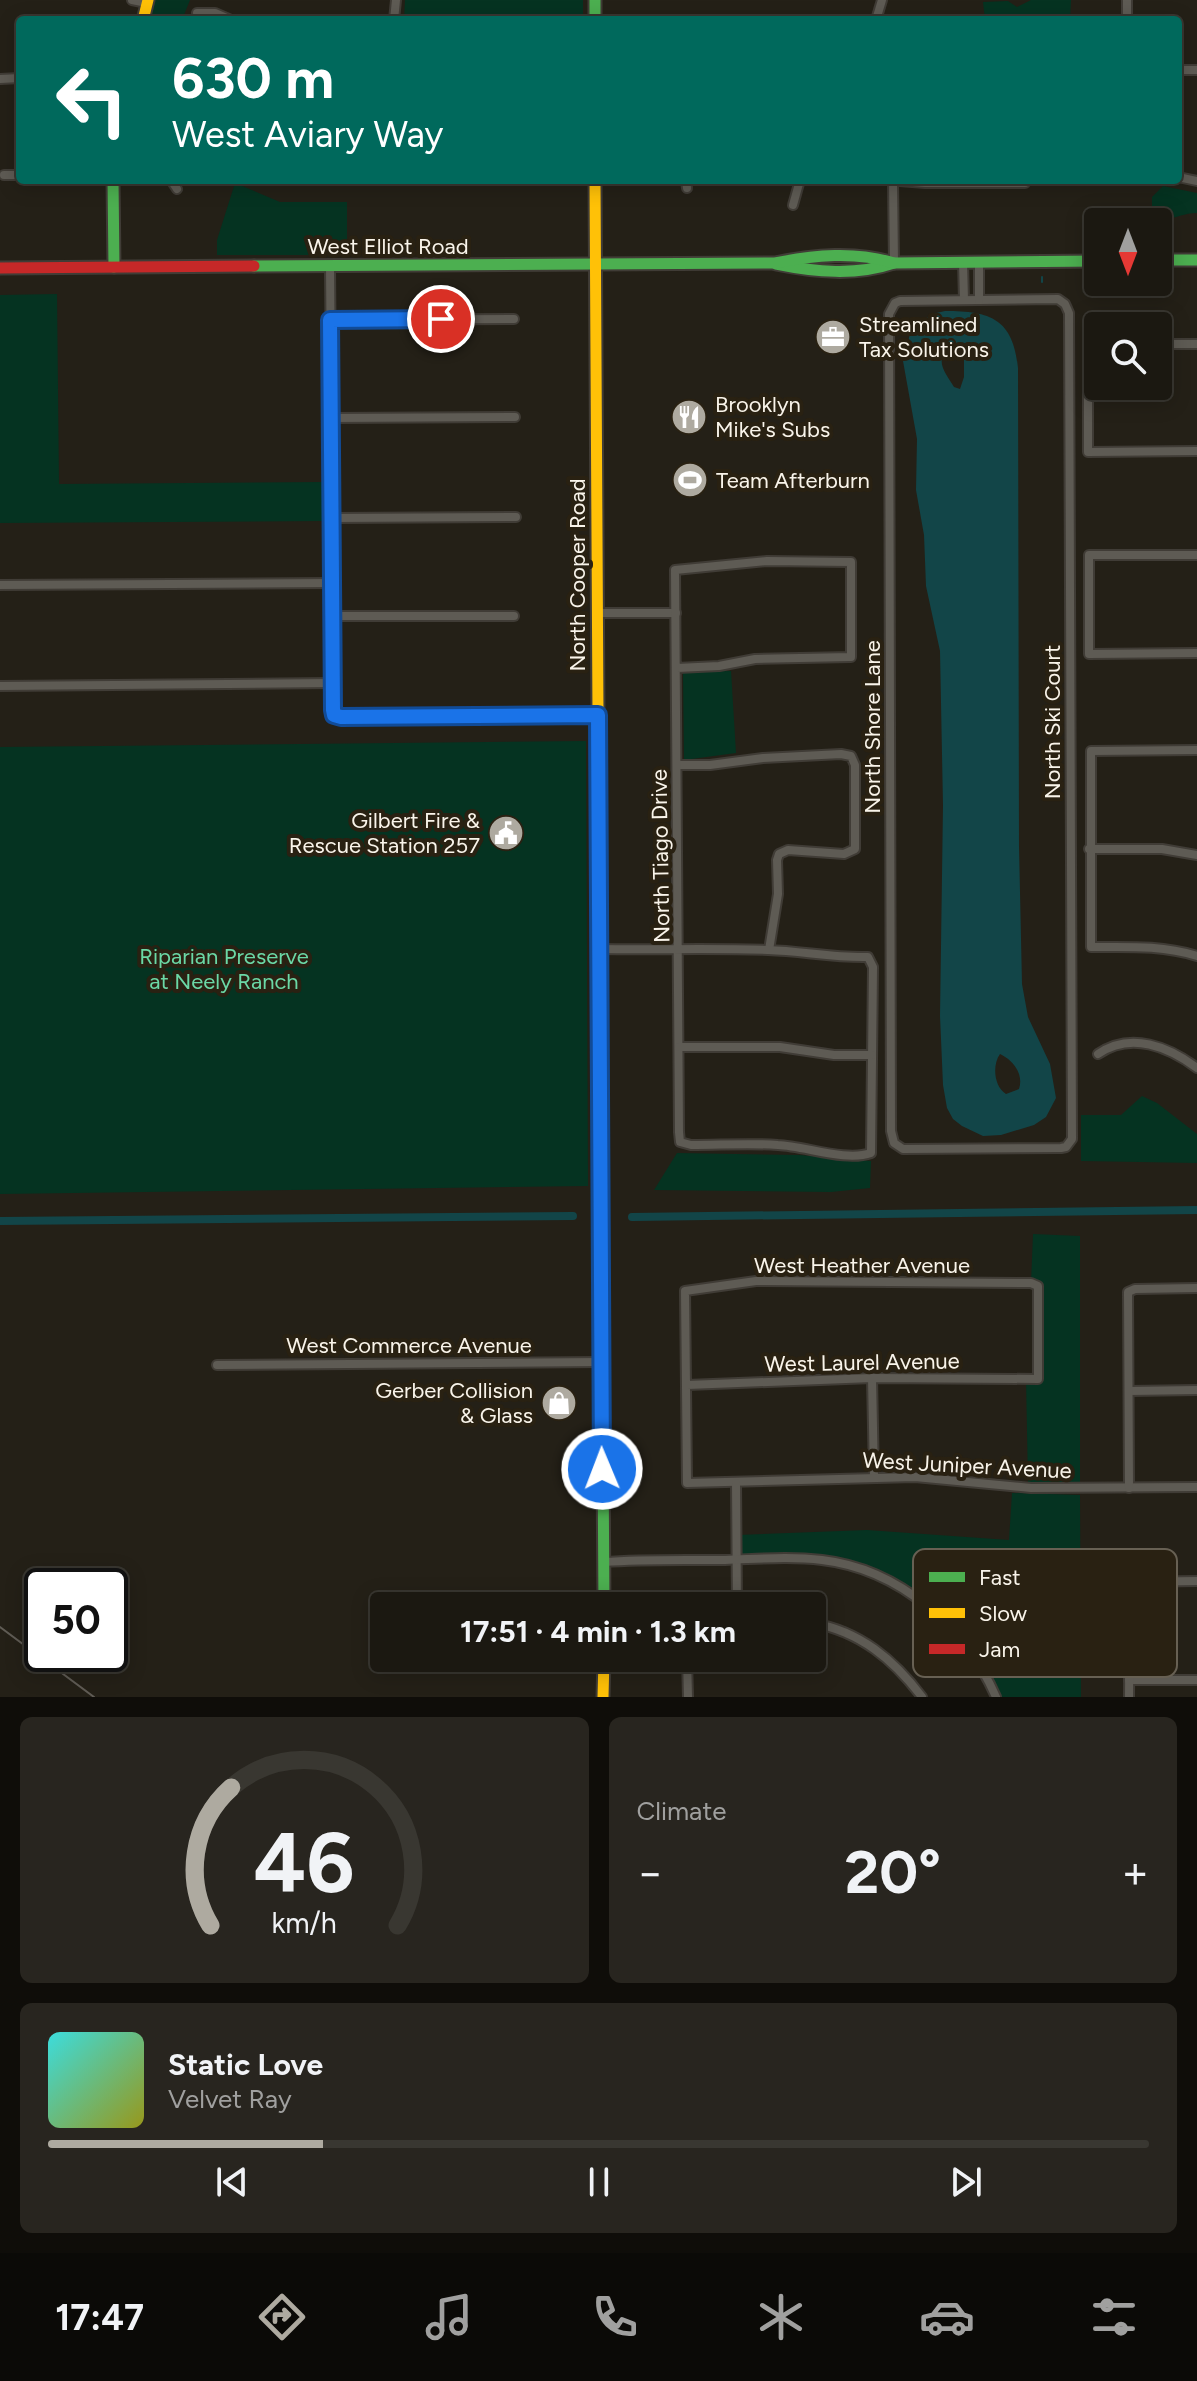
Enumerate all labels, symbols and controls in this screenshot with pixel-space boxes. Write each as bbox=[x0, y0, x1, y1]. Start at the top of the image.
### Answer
text: 630 m bbox=[172, 45, 334, 112]
icon: left bbox=[40, 48, 144, 152]
text: West Aviary Way bbox=[172, 113, 444, 156]
north arrow bbox=[1084, 208, 1172, 296]
map controls bbox=[1084, 208, 1172, 400]
street label: West Elliot Road bbox=[307, 233, 469, 260]
pin bbox=[407, 285, 475, 353]
icon: arrive bbox=[419, 297, 463, 341]
place label: Streamlined Tax Solutions bbox=[859, 311, 989, 363]
button: search bbox=[1084, 312, 1172, 400]
office icon: Streamlined Tax Solutions bbox=[814, 318, 852, 356]
place label: Brooklyn Mike's Subs bbox=[715, 391, 830, 443]
restaurant icon: Brooklyn Mike's Subs bbox=[670, 398, 708, 436]
sports icon: Team Afterburn bbox=[671, 461, 709, 499]
place label: Team Afterburn bbox=[716, 467, 870, 494]
street label: North Cooper Road bbox=[564, 478, 591, 672]
street label: North Shore Lane bbox=[859, 640, 886, 814]
street label: North Ski Court bbox=[1039, 645, 1066, 799]
street label: North Tiago Drive bbox=[645, 769, 676, 943]
place label: Gilbert Fire & Rescue Station 257 bbox=[289, 807, 480, 859]
public building icon: Gilbert Fire & Rescue Station 257 bbox=[487, 814, 525, 852]
park label: Riparian Preserve at Neely Ranch bbox=[139, 943, 309, 995]
street label: West Heather Avenue bbox=[754, 1252, 970, 1279]
street label: West Commerce Avenue bbox=[286, 1332, 532, 1359]
street label: West Laurel Avenue bbox=[764, 1347, 960, 1378]
place label: Gerber Collision & Glass bbox=[375, 1377, 533, 1429]
shop icon: Gerber Collision & Glass bbox=[540, 1384, 578, 1422]
position arrow bbox=[560, 1427, 644, 1511]
street label: West Juniper Avenue bbox=[862, 1447, 1072, 1484]
legend bbox=[913, 1549, 1177, 1677]
text: Fast bbox=[979, 1564, 1021, 1591]
speed limit sign: 50 bbox=[24, 1568, 128, 1672]
text: Slow bbox=[979, 1600, 1028, 1627]
text: 17:51 · 4 min · 1.3 km bbox=[460, 1613, 736, 1650]
text: Jam bbox=[979, 1636, 1020, 1663]
text: Climate bbox=[637, 1795, 726, 1827]
text: 46 bbox=[254, 1813, 355, 1913]
text: 20° bbox=[845, 1836, 941, 1908]
text: − bbox=[637, 1846, 664, 1899]
text: + bbox=[1122, 1846, 1149, 1899]
text: km/h bbox=[272, 1906, 337, 1940]
text: Static Love bbox=[168, 2046, 323, 2083]
text: Velvet Ray bbox=[168, 2083, 292, 2115]
icon: previous bbox=[210, 2160, 254, 2204]
icon: pause bbox=[577, 2160, 621, 2204]
icon: next bbox=[944, 2160, 988, 2204]
icon: directions bbox=[254, 2289, 310, 2345]
icon: music bbox=[421, 2289, 477, 2345]
icon: phone bbox=[587, 2289, 643, 2345]
icon: climate bbox=[753, 2289, 809, 2345]
icon: car bbox=[919, 2289, 975, 2345]
icon: filters bbox=[1086, 2289, 1142, 2345]
text: 17:47 bbox=[55, 2296, 144, 2339]

